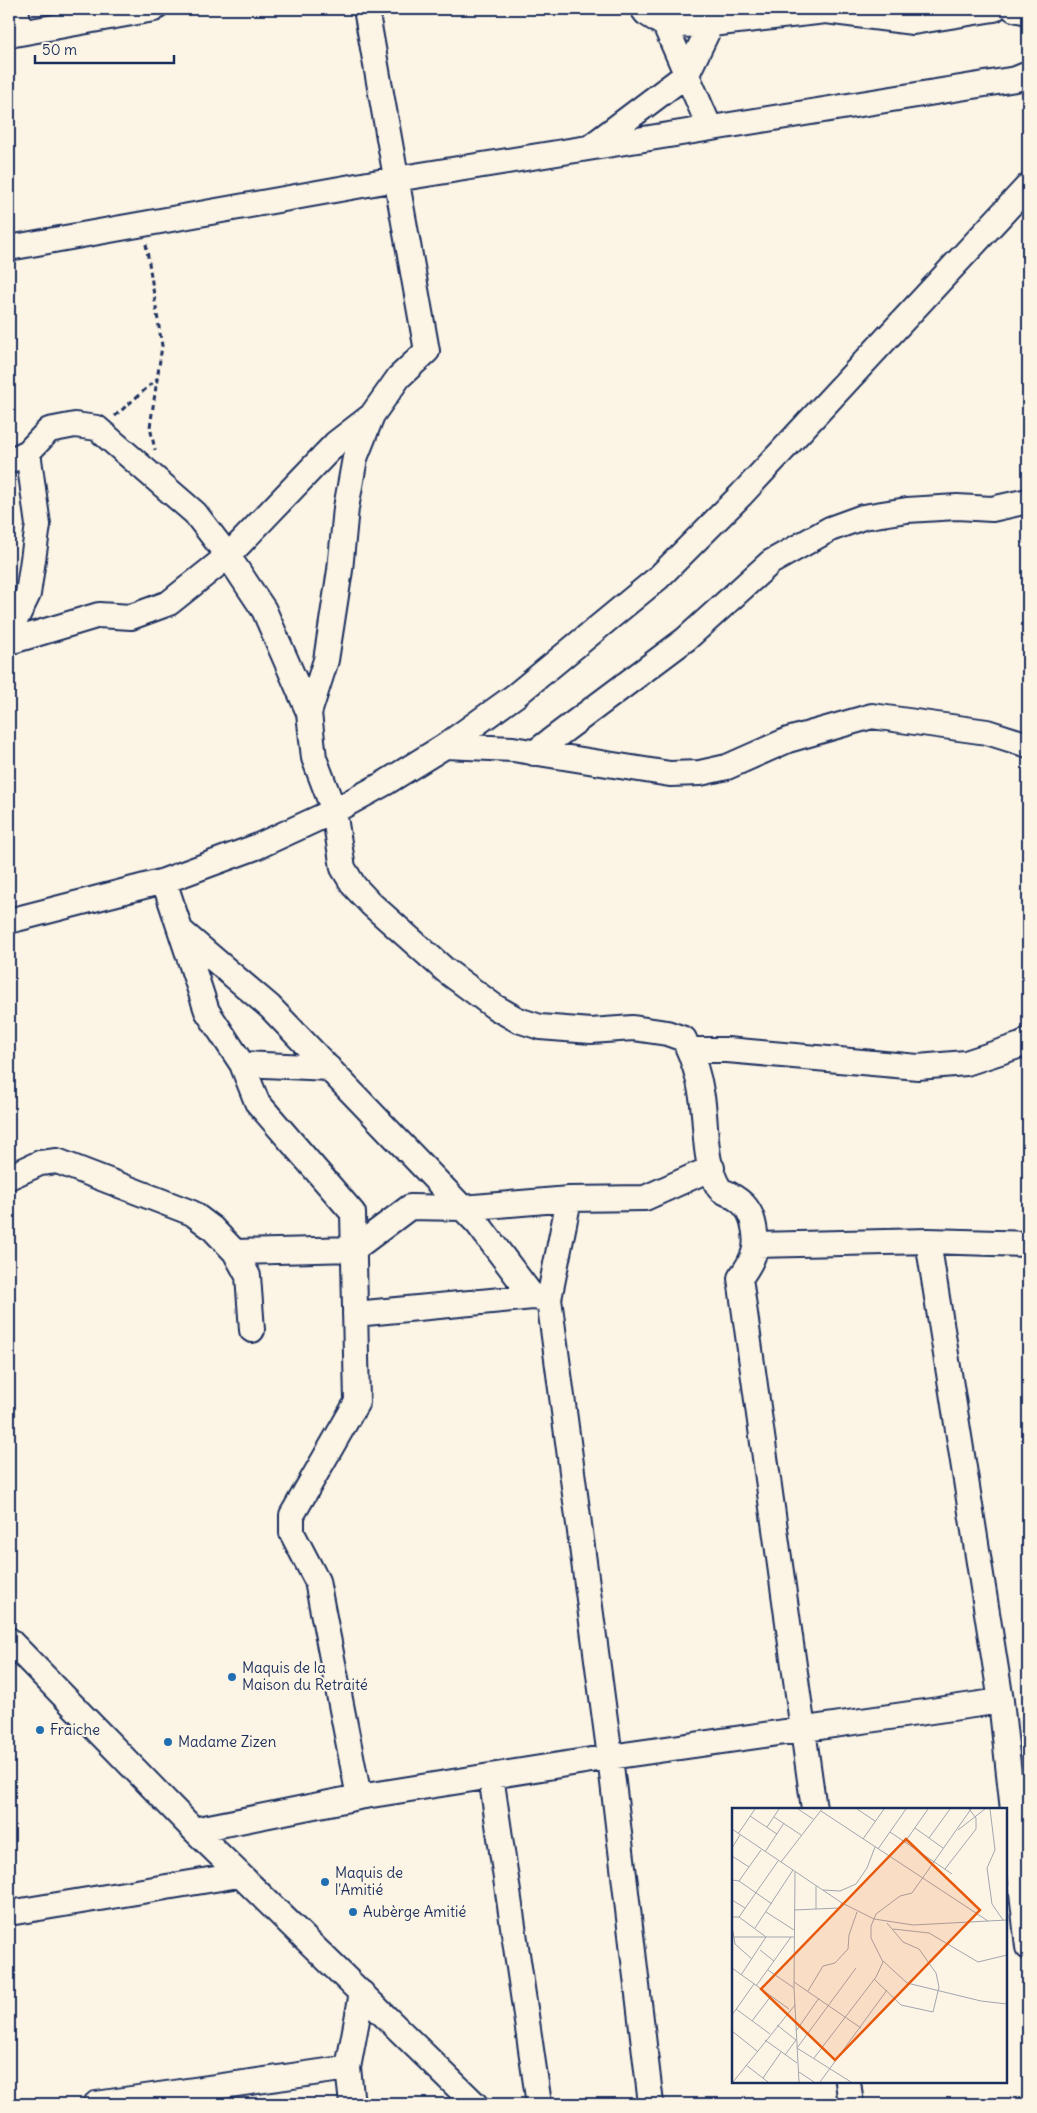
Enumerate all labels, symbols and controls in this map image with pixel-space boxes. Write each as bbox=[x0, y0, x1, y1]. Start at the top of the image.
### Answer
scale bar bbox=[35, 32, 174, 64]
text: 50 m bbox=[42, 40, 77, 59]
place label: Maquis de la Maison du Retraité bbox=[242, 1658, 368, 1694]
marker: Maquis de la Maison du Retraité bbox=[226, 1671, 238, 1683]
place label: Fraiche bbox=[50, 1720, 100, 1739]
marker: Fraiche bbox=[34, 1724, 46, 1736]
place label: Madame Zizen bbox=[178, 1732, 277, 1751]
marker: Madame Zizen bbox=[162, 1736, 174, 1748]
inset map bbox=[732, 1808, 1007, 2083]
place label: Maquis de l'Amitié bbox=[335, 1863, 403, 1899]
marker: Maquis de l'Amitié bbox=[319, 1876, 331, 1888]
place label: Aubèrge Amitié bbox=[363, 1902, 466, 1921]
marker: Aubèrge Amitié bbox=[347, 1906, 359, 1918]

